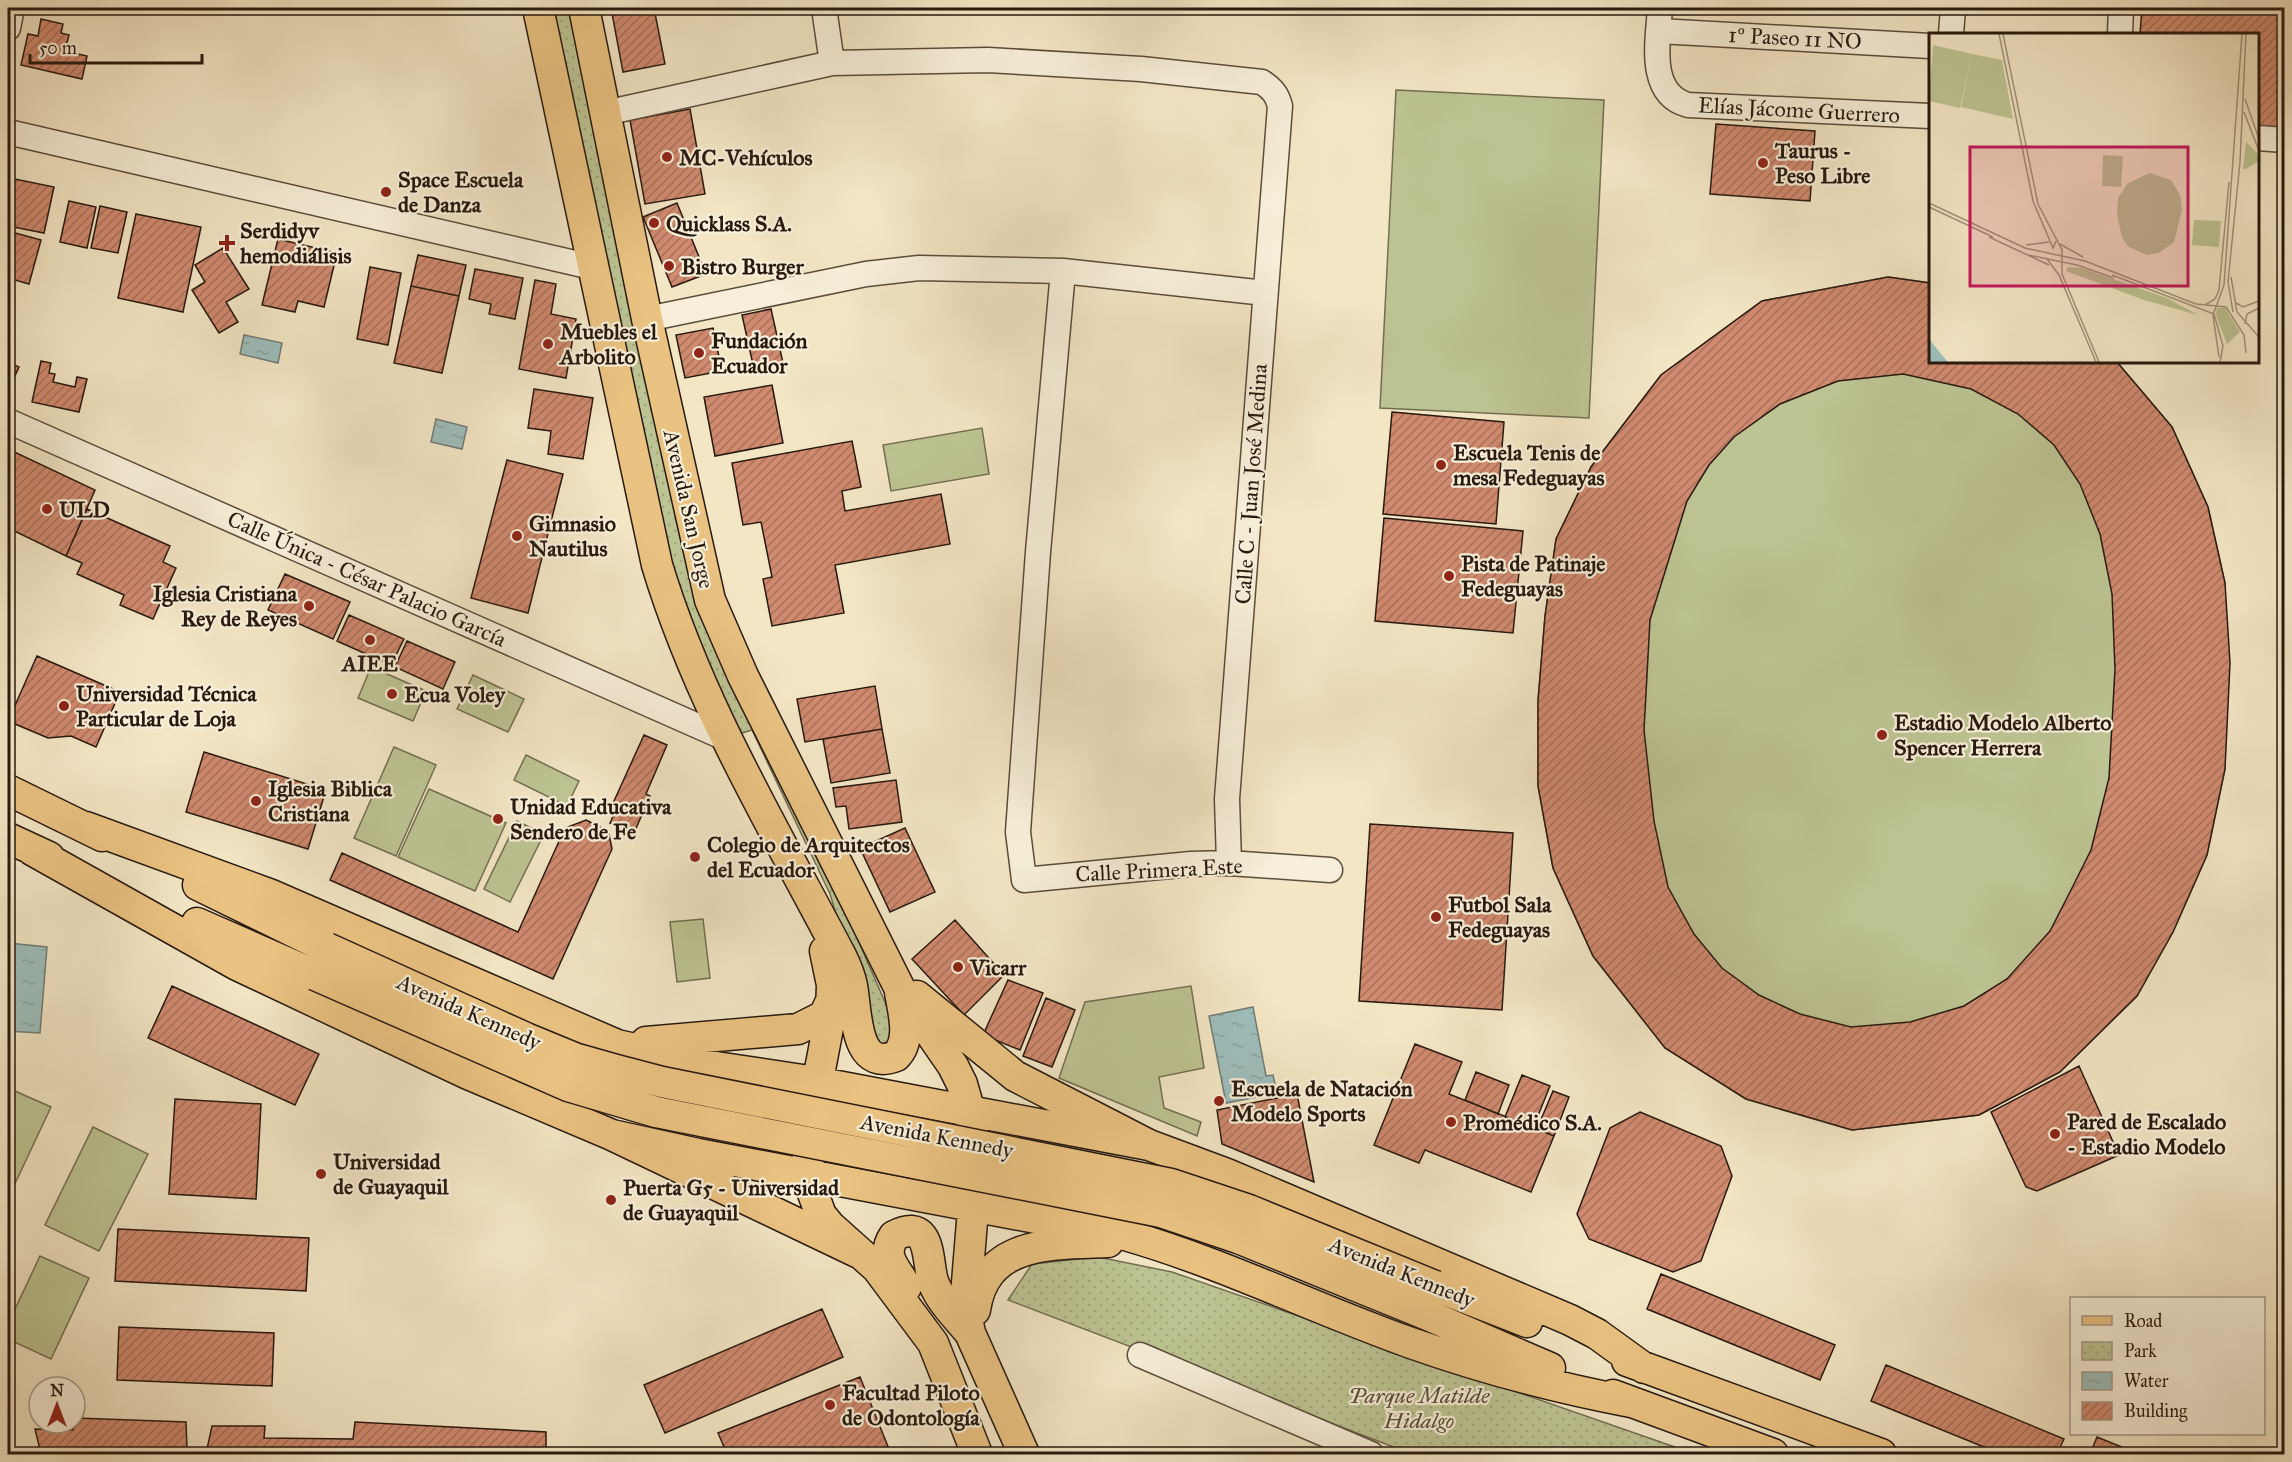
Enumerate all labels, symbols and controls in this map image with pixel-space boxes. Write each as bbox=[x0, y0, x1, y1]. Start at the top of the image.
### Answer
street label: 1º Paseo 11 NO bbox=[1728, 21, 1862, 55]
scale bar bbox=[30, 27, 202, 65]
inset map bbox=[1929, 33, 2259, 363]
text: 50 m bbox=[39, 37, 77, 59]
street label: Elías Jácome Guerrero bbox=[1697, 91, 1901, 129]
place label: Taurus - Peso Libre bbox=[1774, 137, 1870, 189]
place label: MC-Vehículos bbox=[679, 144, 813, 171]
marker: MC-Vehículos bbox=[660, 150, 674, 164]
marker: Taurus - Peso Libre bbox=[1756, 156, 1770, 170]
place label: Space Escuela de Danza bbox=[398, 166, 524, 218]
marker: Space Escuela de Danza bbox=[379, 185, 393, 199]
place label: Quicklass S.A. bbox=[666, 210, 792, 237]
marker: Quicklass S.A. bbox=[647, 216, 661, 230]
place label: Serdidyv hemodiálisis bbox=[239, 217, 351, 269]
marker: Serdidyv hemodiálisis bbox=[218, 234, 236, 252]
place label: Bistro Burger bbox=[681, 253, 804, 280]
marker: Bistro Burger bbox=[662, 259, 676, 273]
place label: Muebles el Arbolito bbox=[558, 318, 658, 370]
place label: Fundación Ecuador bbox=[711, 327, 808, 379]
marker: Muebles el Arbolito bbox=[541, 337, 555, 351]
marker: Fundación Ecuador bbox=[692, 346, 706, 360]
street label: Calle C - Juan José Medina bbox=[1229, 362, 1273, 605]
street label: Avenida San Jorge bbox=[657, 426, 720, 591]
place label: Escuela Tenis de mesa Fedeguayas bbox=[1452, 439, 1605, 491]
marker: Escuela Tenis de mesa Fedeguayas bbox=[1434, 458, 1448, 472]
place label: ULD bbox=[59, 496, 110, 523]
marker: ULD bbox=[40, 502, 54, 516]
street label: Calle Única - César Palacio García bbox=[223, 505, 511, 653]
place label: Gimnasio Nautilus bbox=[529, 510, 616, 562]
marker: Gimnasio Nautilus bbox=[510, 529, 524, 543]
place label: Pista de Patinaje Fedeguayas bbox=[1461, 550, 1605, 602]
marker: Pista de Patinaje Fedeguayas bbox=[1442, 569, 1456, 583]
place label: Iglesia Cristiana Rey de Reyes bbox=[153, 580, 298, 632]
marker: Iglesia Cristiana Rey de Reyes bbox=[302, 599, 316, 613]
marker: AIEE bbox=[363, 633, 377, 647]
place label: AIEE bbox=[340, 650, 398, 677]
place label: Universidad Técnica Particular de Loja bbox=[76, 680, 257, 732]
place label: Ecua Voley bbox=[404, 681, 507, 708]
marker: Ecua Voley bbox=[385, 687, 399, 701]
marker: Universidad Técnica Particular de Loja bbox=[57, 699, 71, 713]
place label: Estadio Modelo Alberto Spencer Herrera bbox=[1894, 709, 2111, 761]
marker: Estadio Modelo Alberto Spencer Herrera bbox=[1875, 728, 1889, 742]
place label: Iglesia Biblica Cristiana bbox=[268, 775, 393, 827]
place label: Unidad Educativa Sendero de Fe bbox=[510, 793, 672, 845]
marker: Iglesia Biblica Cristiana bbox=[249, 794, 263, 808]
marker: Unidad Educativa Sendero de Fe bbox=[491, 812, 505, 826]
place label: Colegio de Arquitectos del Ecuador bbox=[707, 831, 910, 883]
marker: Colegio de Arquitectos del Ecuador bbox=[688, 850, 702, 864]
street label: Calle Primera Este bbox=[1075, 852, 1243, 888]
place label: Futbol Sala Fedeguayas bbox=[1448, 891, 1552, 943]
marker: Futbol Sala Fedeguayas bbox=[1429, 910, 1443, 924]
place label: Vicarr bbox=[969, 954, 1027, 981]
marker: Vicarr bbox=[951, 960, 965, 974]
street label: Avenida Kennedy bbox=[392, 968, 546, 1056]
place label: Escuela de Natación Modelo Sports bbox=[1231, 1075, 1413, 1127]
marker: Escuela de Natación Modelo Sports bbox=[1212, 1094, 1226, 1108]
street label: Avenida Kennedy bbox=[857, 1108, 1016, 1164]
place label: Pared de Escalado - Estadio Modelo bbox=[2067, 1108, 2226, 1160]
place label: Promédico S.A. bbox=[1463, 1109, 1602, 1136]
marker: Promédico S.A. bbox=[1444, 1115, 1458, 1129]
marker: Pared de Escalado - Estadio Modelo bbox=[2048, 1127, 2062, 1141]
place label: Universidad de Guayaquil bbox=[333, 1148, 450, 1200]
marker: Universidad de Guayaquil bbox=[314, 1167, 328, 1181]
place label: Puerta G5 - Universidad de Guayaquil bbox=[623, 1174, 840, 1226]
marker: Puerta G5 - Universidad de Guayaquil bbox=[604, 1193, 618, 1207]
street label: Avenida Kennedy bbox=[1324, 1230, 1480, 1314]
legend bbox=[2070, 1297, 2265, 1435]
text: Road bbox=[2124, 1310, 2162, 1332]
text: Park bbox=[2124, 1340, 2157, 1362]
text: Water bbox=[2124, 1370, 2169, 1392]
north arrow bbox=[27, 1375, 87, 1435]
place label: Facultad Piloto de Odontología bbox=[842, 1379, 980, 1431]
text: N bbox=[50, 1381, 64, 1400]
park label: Parque Matilde Hidalgo bbox=[1349, 1382, 1490, 1434]
marker: Facultad Piloto de Odontología bbox=[823, 1398, 837, 1412]
text: Building bbox=[2124, 1400, 2188, 1423]

